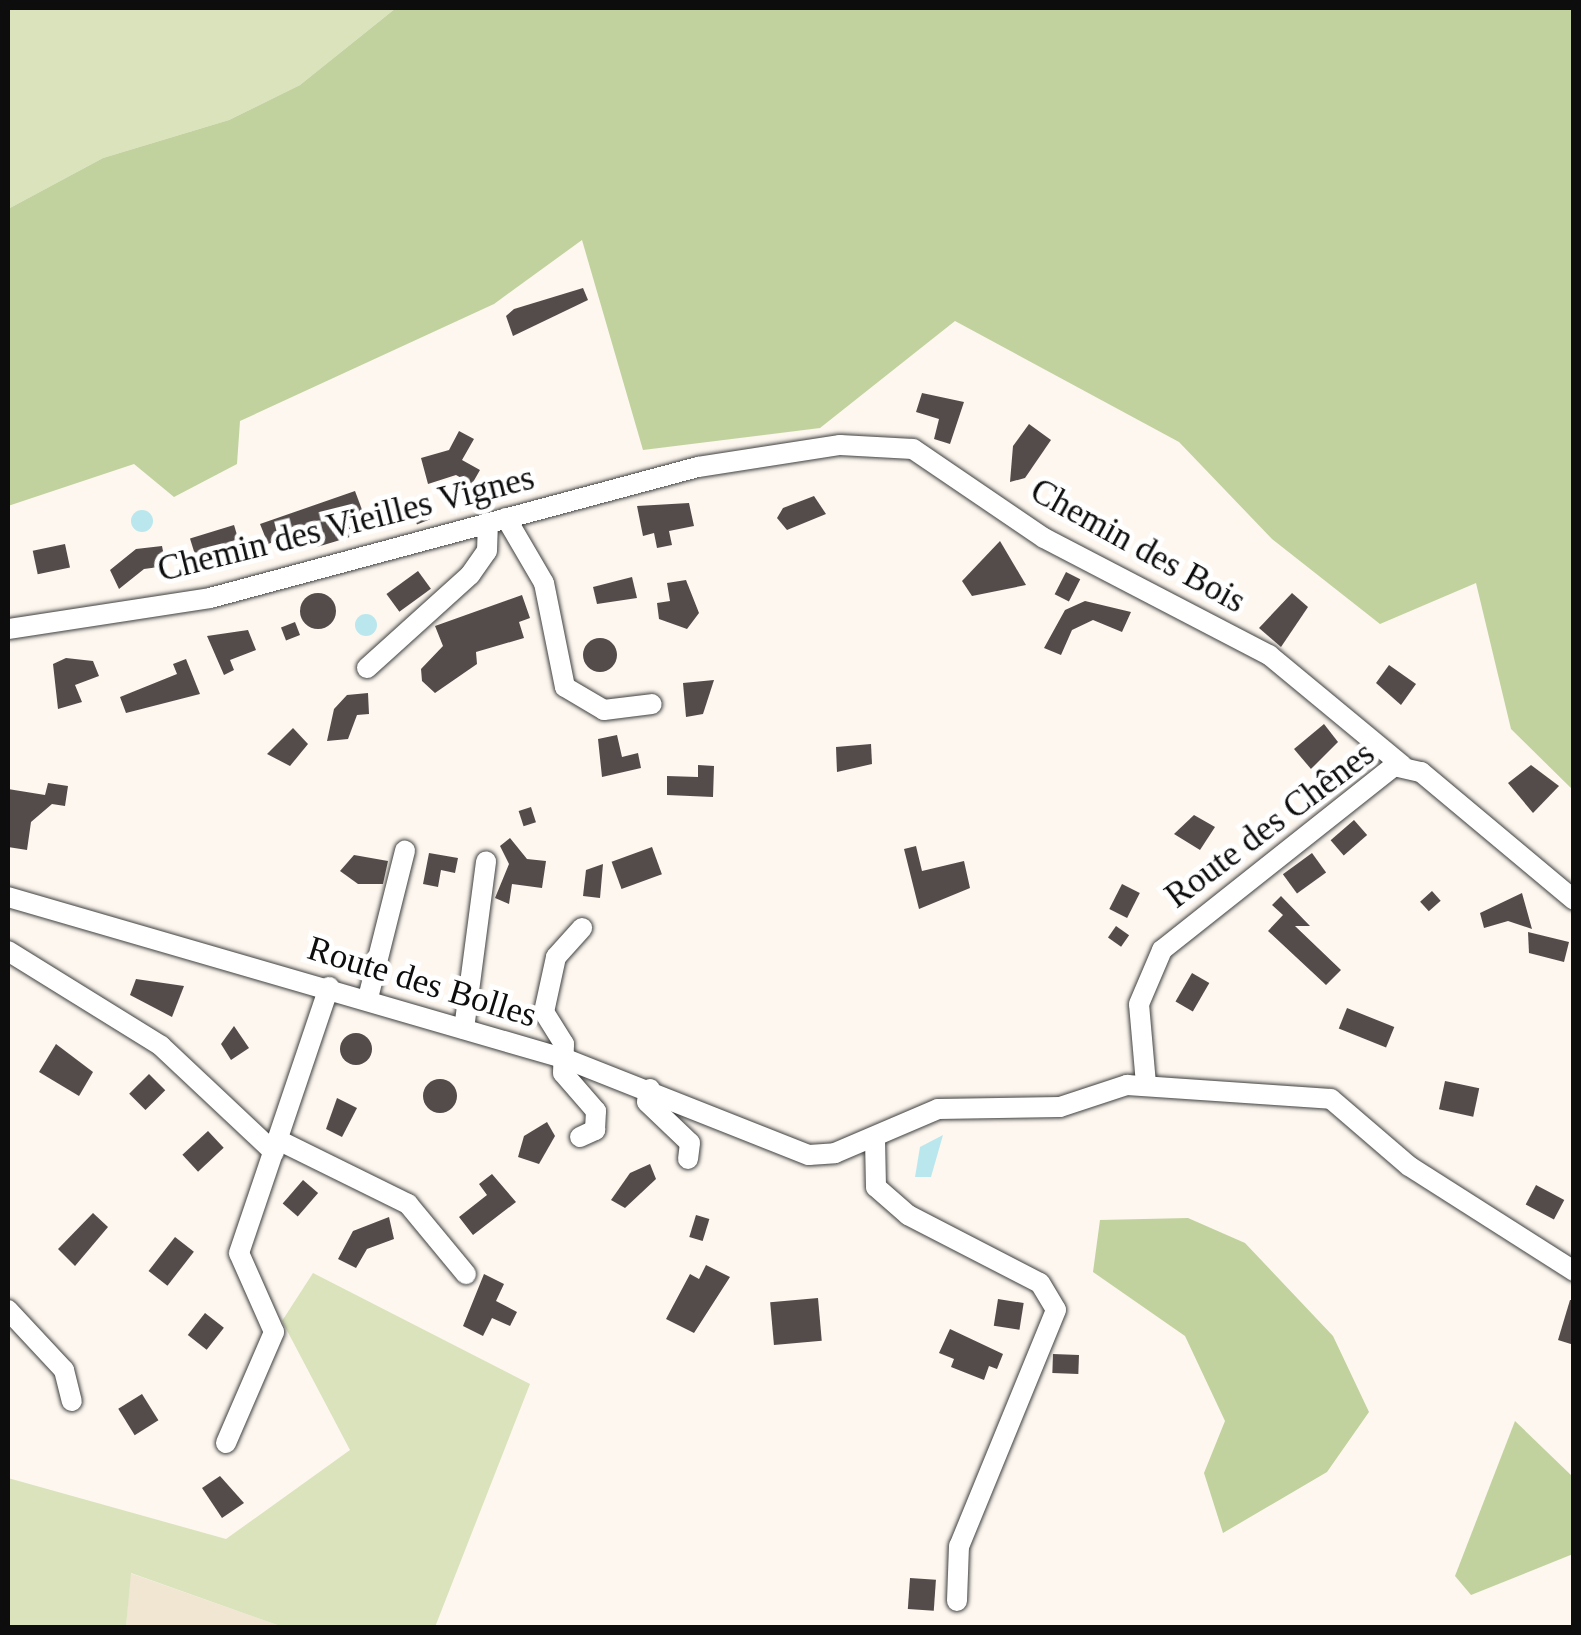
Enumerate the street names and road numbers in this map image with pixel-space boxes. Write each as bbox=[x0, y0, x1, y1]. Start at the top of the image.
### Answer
street label: Chemin des Vieilles Vignes bbox=[153, 457, 539, 591]
street label: Chemin des Bois bbox=[1023, 470, 1253, 622]
street label: Route des Chênes bbox=[1157, 733, 1383, 917]
street label: Route des Bolles bbox=[302, 927, 542, 1037]

